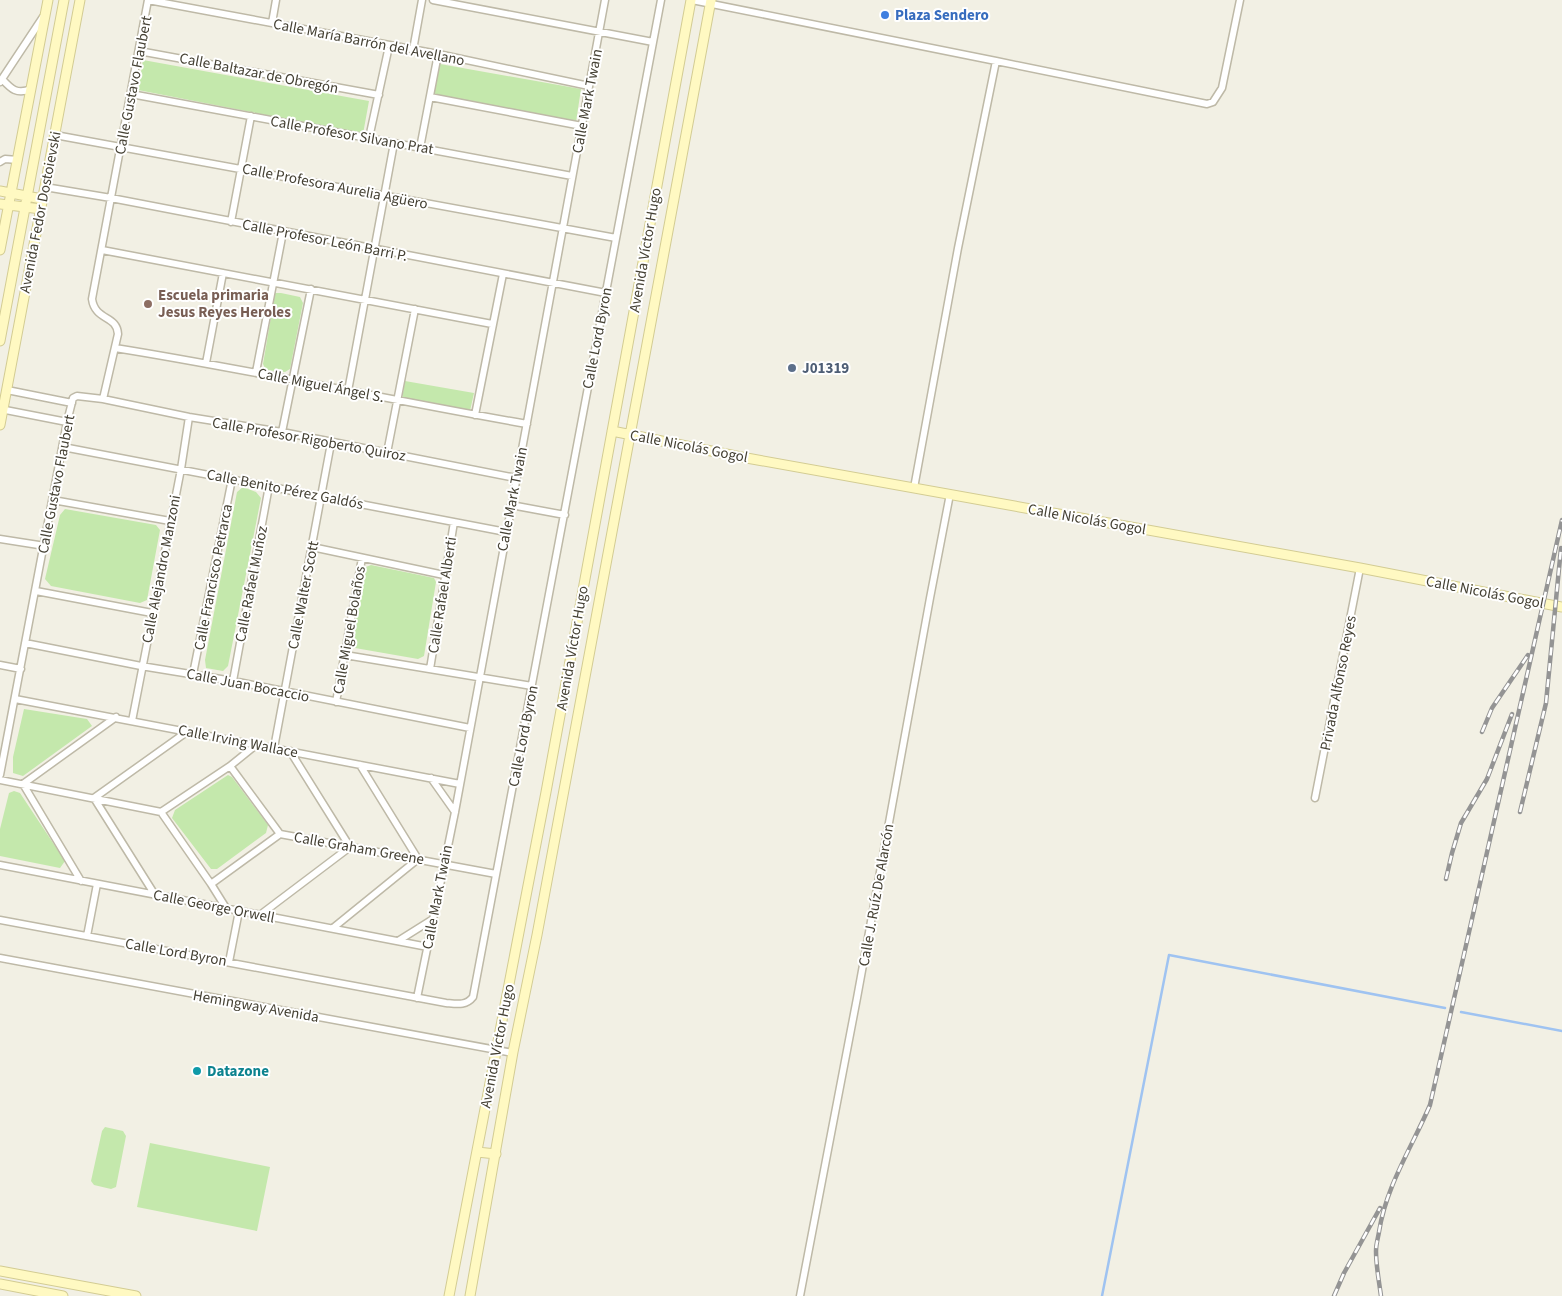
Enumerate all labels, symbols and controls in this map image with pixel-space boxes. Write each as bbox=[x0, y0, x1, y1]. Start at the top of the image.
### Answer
place label: Plaza Sendero bbox=[895, 5, 989, 26]
marker: Plaza Sendero bbox=[879, 9, 891, 21]
street label: Calle Gustavo Flaubert bbox=[110, 14, 157, 156]
street label: Calle María Barrón del Avellano bbox=[271, 14, 466, 71]
street label: Calle Mark Twain bbox=[567, 47, 608, 155]
street label: Calle Baltazar de Obregón bbox=[178, 48, 340, 99]
street label: Calle Profesor Silvano Prat bbox=[269, 111, 435, 160]
street label: Avenida Fedor Dostoievski bbox=[14, 129, 66, 295]
street label: Calle Profesora Aurelia Agüero bbox=[240, 158, 429, 215]
street label: Avenida Víctor Hugo bbox=[624, 186, 667, 314]
street label: Calle Profesor León Barri P. bbox=[240, 214, 409, 267]
place label: Escuela primaria Jesus Reyes Heroles bbox=[158, 285, 291, 323]
street label: Calle Lord Byron bbox=[577, 286, 618, 391]
marker: Escuela primaria Jesus Reyes Heroles bbox=[142, 298, 154, 310]
place label: J01319 bbox=[802, 358, 849, 379]
marker: J01319 bbox=[786, 362, 798, 374]
street label: Calle Miguel Ángel S. bbox=[256, 363, 386, 408]
street label: Calle Profesor Rigoberto Quiroz bbox=[211, 412, 407, 467]
street label: Calle Gustavo Flaubert bbox=[33, 413, 80, 555]
street label: Calle Nicolás Gogol bbox=[628, 425, 750, 468]
street label: Calle Mark Twain bbox=[492, 445, 533, 553]
street label: Calle Benito Pérez Galdós bbox=[205, 464, 365, 515]
street label: Calle Alejandro Manzoni bbox=[137, 493, 186, 645]
street label: Calle Nicolás Gogol bbox=[1026, 499, 1148, 540]
street label: Calle Francisco Petrarca bbox=[189, 502, 238, 652]
street label: Calle Rafael Muñoz bbox=[230, 524, 273, 644]
street label: Calle Rafael Alberti bbox=[423, 535, 462, 655]
street label: Calle Walter Scott bbox=[283, 539, 324, 651]
street label: Calle Miguel Bolaños bbox=[328, 564, 371, 696]
street label: Calle Nicolás Gogol bbox=[1424, 571, 1546, 614]
street label: Avenida Víctor Hugo bbox=[551, 584, 594, 712]
street label: Privada Alfonso Reyes bbox=[1315, 614, 1362, 752]
street label: Calle Juan Bocaccio bbox=[185, 663, 311, 708]
street label: Calle Lord Byron bbox=[503, 684, 544, 789]
street label: Calle Irving Wallace bbox=[176, 720, 300, 763]
street label: Calle J. Ruíz De Alarcón bbox=[854, 822, 899, 968]
street label: Calle Graham Greene bbox=[292, 827, 426, 870]
street label: Calle Mark Twain bbox=[417, 843, 458, 951]
street label: Calle George Orwell bbox=[151, 884, 277, 929]
street label: Calle Lord Byron bbox=[123, 933, 228, 972]
street label: Avenida Víctor Hugo bbox=[475, 982, 520, 1110]
street label: Hemingway Avenida bbox=[191, 985, 321, 1028]
place label: Datazone bbox=[207, 1061, 269, 1082]
marker: Datazone bbox=[191, 1065, 203, 1077]

